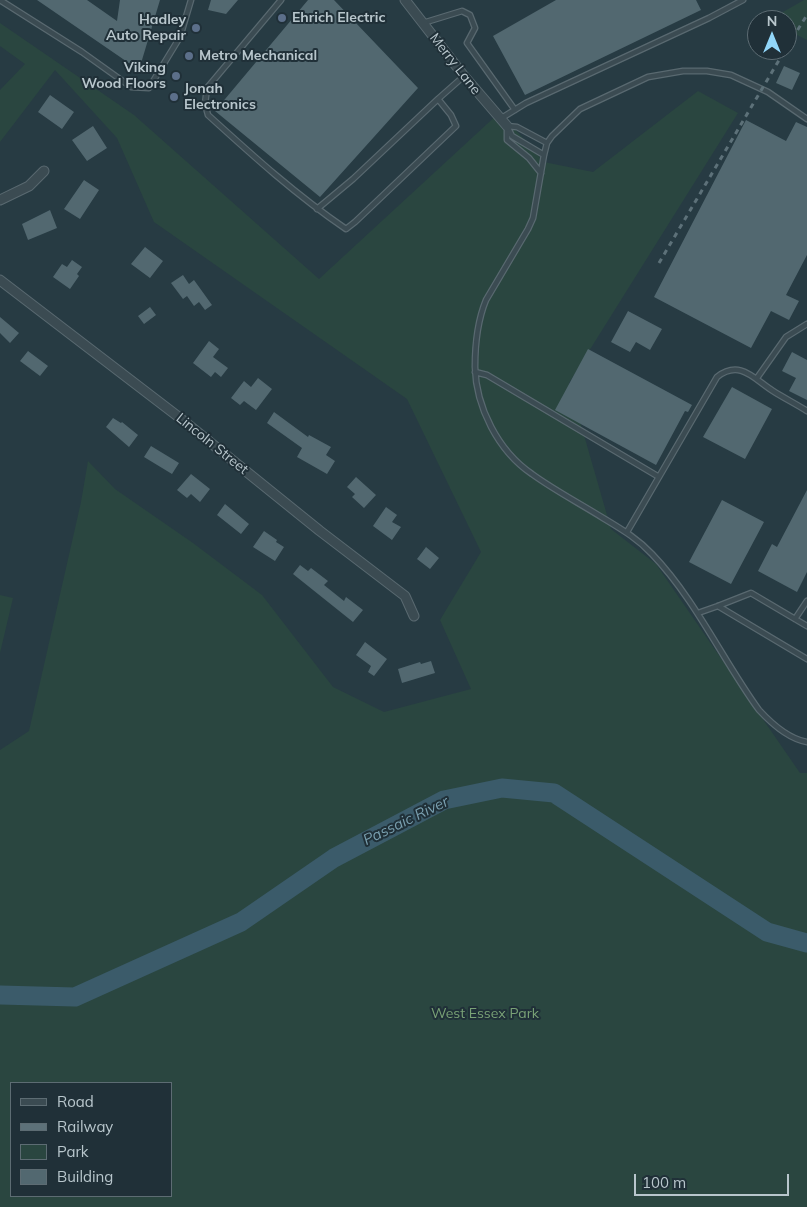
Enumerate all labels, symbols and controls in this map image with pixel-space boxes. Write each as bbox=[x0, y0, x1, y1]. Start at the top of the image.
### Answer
place label: Ehrich Electric bbox=[292, 10, 386, 26]
north arrow bbox=[747, 10, 797, 60]
place label: Hadley Auto Repair bbox=[106, 12, 186, 44]
marker: Ehrich Electric bbox=[276, 12, 288, 24]
text: N bbox=[767, 12, 777, 30]
marker: Hadley Auto Repair bbox=[190, 22, 202, 34]
street label: Merry Lane bbox=[426, 30, 484, 98]
place label: Metro Mechanical bbox=[199, 48, 317, 64]
marker: Metro Mechanical bbox=[183, 50, 195, 62]
place label: Viking Wood Floors bbox=[81, 60, 166, 92]
marker: Viking Wood Floors bbox=[170, 70, 182, 82]
place label: Jonah Electronics bbox=[184, 81, 256, 114]
marker: Jonah Electronics bbox=[168, 91, 180, 103]
street label: Lincoln Street bbox=[173, 410, 251, 478]
water label: Passaic River bbox=[360, 793, 452, 849]
park label: West Essex Park bbox=[431, 1006, 539, 1022]
legend bbox=[10, 1082, 172, 1197]
text: Road bbox=[57, 1092, 94, 1111]
text: Railway bbox=[57, 1117, 113, 1136]
text: Park bbox=[57, 1142, 89, 1161]
scale bar bbox=[637, 1164, 792, 1196]
text: Building bbox=[57, 1167, 113, 1186]
text: 100 m bbox=[642, 1173, 686, 1192]

